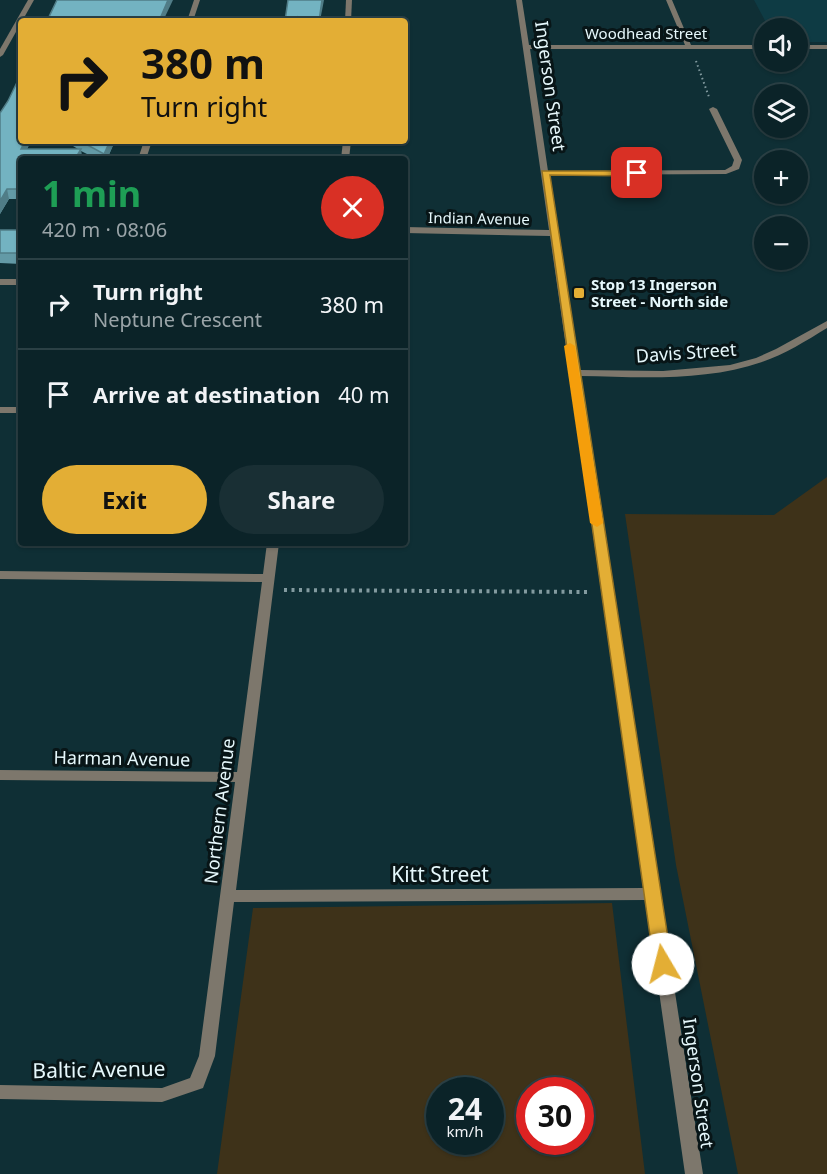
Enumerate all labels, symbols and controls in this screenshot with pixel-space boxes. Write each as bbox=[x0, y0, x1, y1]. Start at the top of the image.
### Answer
map controls bbox=[754, 18, 808, 270]
button: sound bbox=[754, 18, 808, 72]
street label: Ingerson Street bbox=[530, 19, 572, 153]
street label: Woodhead Street bbox=[585, 23, 708, 43]
text: 380 m bbox=[141, 34, 265, 91]
icon: right bbox=[42, 42, 120, 120]
button: layers bbox=[754, 84, 808, 138]
text: Turn right bbox=[141, 88, 267, 125]
pin bbox=[611, 147, 662, 198]
button: + bbox=[754, 150, 808, 204]
icon: arrive bbox=[620, 156, 653, 189]
text: 1 min bbox=[42, 169, 141, 218]
button: close bbox=[321, 176, 384, 239]
street label: Indian Avenue bbox=[428, 207, 530, 229]
text: 420 m · 08:06 bbox=[42, 216, 167, 243]
button: − bbox=[754, 216, 808, 270]
place label: Stop 13 Ingerson Street - North side bbox=[591, 274, 728, 311]
text: Turn right bbox=[93, 276, 203, 306]
marker: Stop 13 Ingerson Street - North side bbox=[572, 286, 586, 300]
icon: right bbox=[42, 288, 75, 321]
text: 380 m bbox=[320, 289, 384, 319]
text: Neptune Crescent bbox=[93, 306, 262, 333]
street label: Davis Street bbox=[635, 336, 738, 367]
icon: arrive bbox=[42, 378, 75, 411]
text: Arrive at destination bbox=[93, 379, 320, 409]
text: 40 m bbox=[338, 379, 390, 409]
button: Exit bbox=[42, 465, 207, 534]
button: Share bbox=[219, 465, 384, 534]
street label: Northern Avenue bbox=[198, 737, 240, 885]
street label: Harman Avenue bbox=[53, 745, 191, 771]
street label: Kitt Street bbox=[391, 860, 489, 888]
position arrow bbox=[631, 932, 695, 996]
street label: Ingerson Street bbox=[678, 1016, 720, 1150]
street label: Baltic Avenue bbox=[32, 1054, 166, 1084]
speed limit sign: 30 bbox=[516, 1077, 594, 1155]
text: 24 bbox=[448, 1088, 482, 1129]
text: km/h bbox=[447, 1121, 483, 1141]

